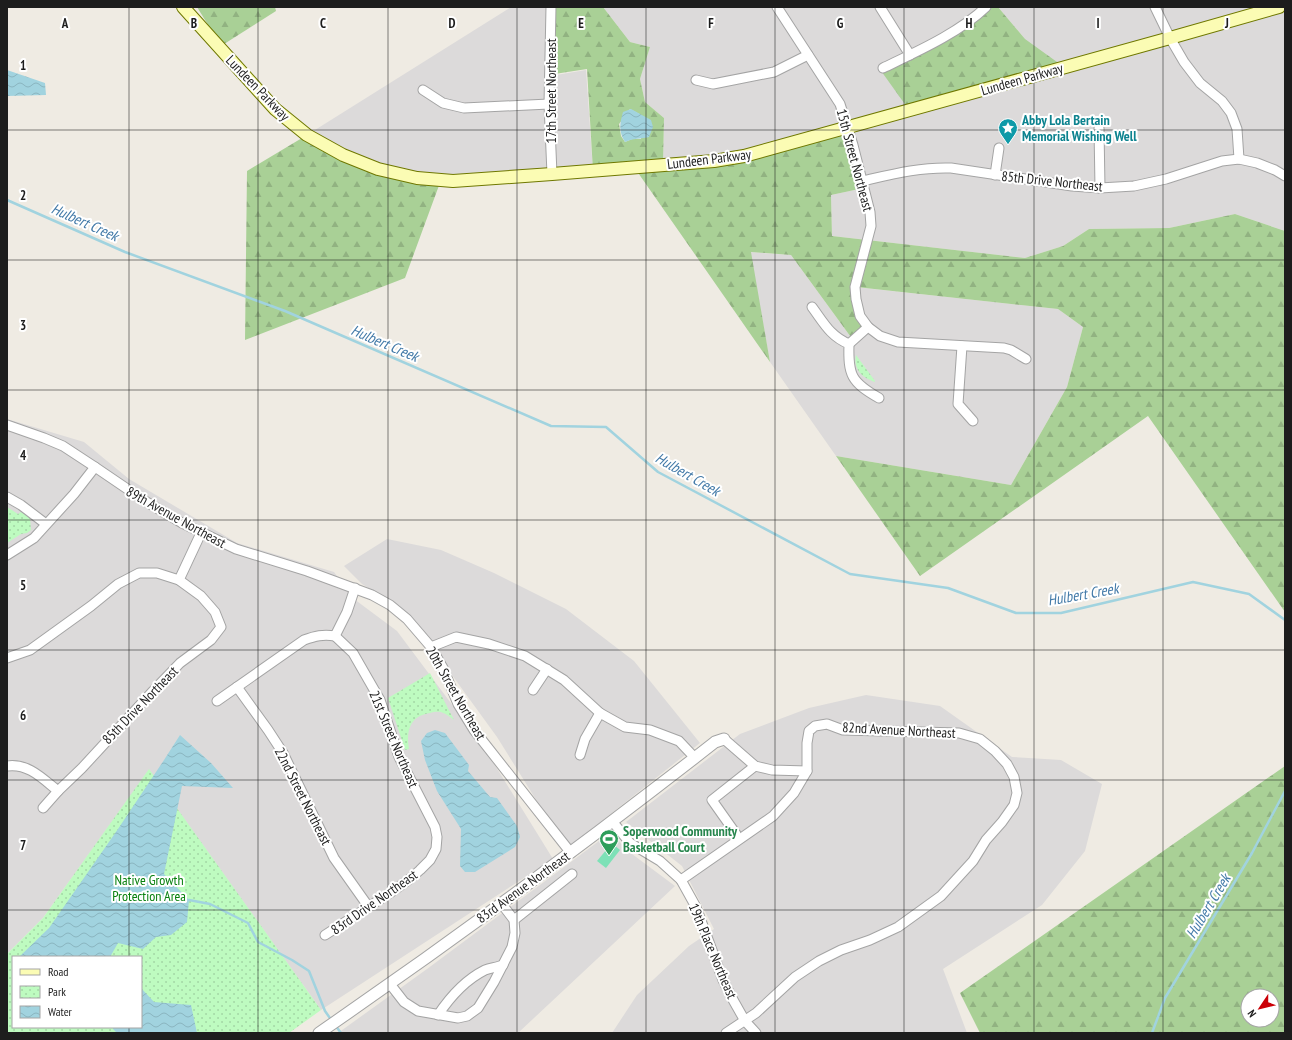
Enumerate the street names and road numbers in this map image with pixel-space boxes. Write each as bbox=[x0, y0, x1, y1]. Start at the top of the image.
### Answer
street label: 17th Street Northeast bbox=[542, 38, 560, 144]
street label: Lundeen Parkway bbox=[222, 51, 294, 125]
street label: Lundeen Parkway bbox=[979, 59, 1066, 99]
street label: 15th Street Northeast bbox=[833, 107, 877, 213]
street label: Lundeen Parkway bbox=[666, 145, 753, 173]
street label: 85th Drive Northeast bbox=[1000, 167, 1104, 195]
street label: 89th Avenue Northeast bbox=[123, 482, 229, 552]
street label: 20th Street Northeast bbox=[422, 643, 490, 743]
street label: 85th Drive Northeast bbox=[98, 662, 182, 748]
street label: 21st Street Northeast bbox=[365, 688, 423, 790]
street label: 82nd Avenue Northeast bbox=[842, 718, 956, 742]
street label: 22nd Street Northeast bbox=[271, 744, 335, 848]
street label: 83rd Avenue Northeast bbox=[473, 847, 573, 927]
street label: 83rd Drive Northeast bbox=[327, 865, 421, 939]
street label: 19th Place Northeast bbox=[685, 901, 741, 1002]

